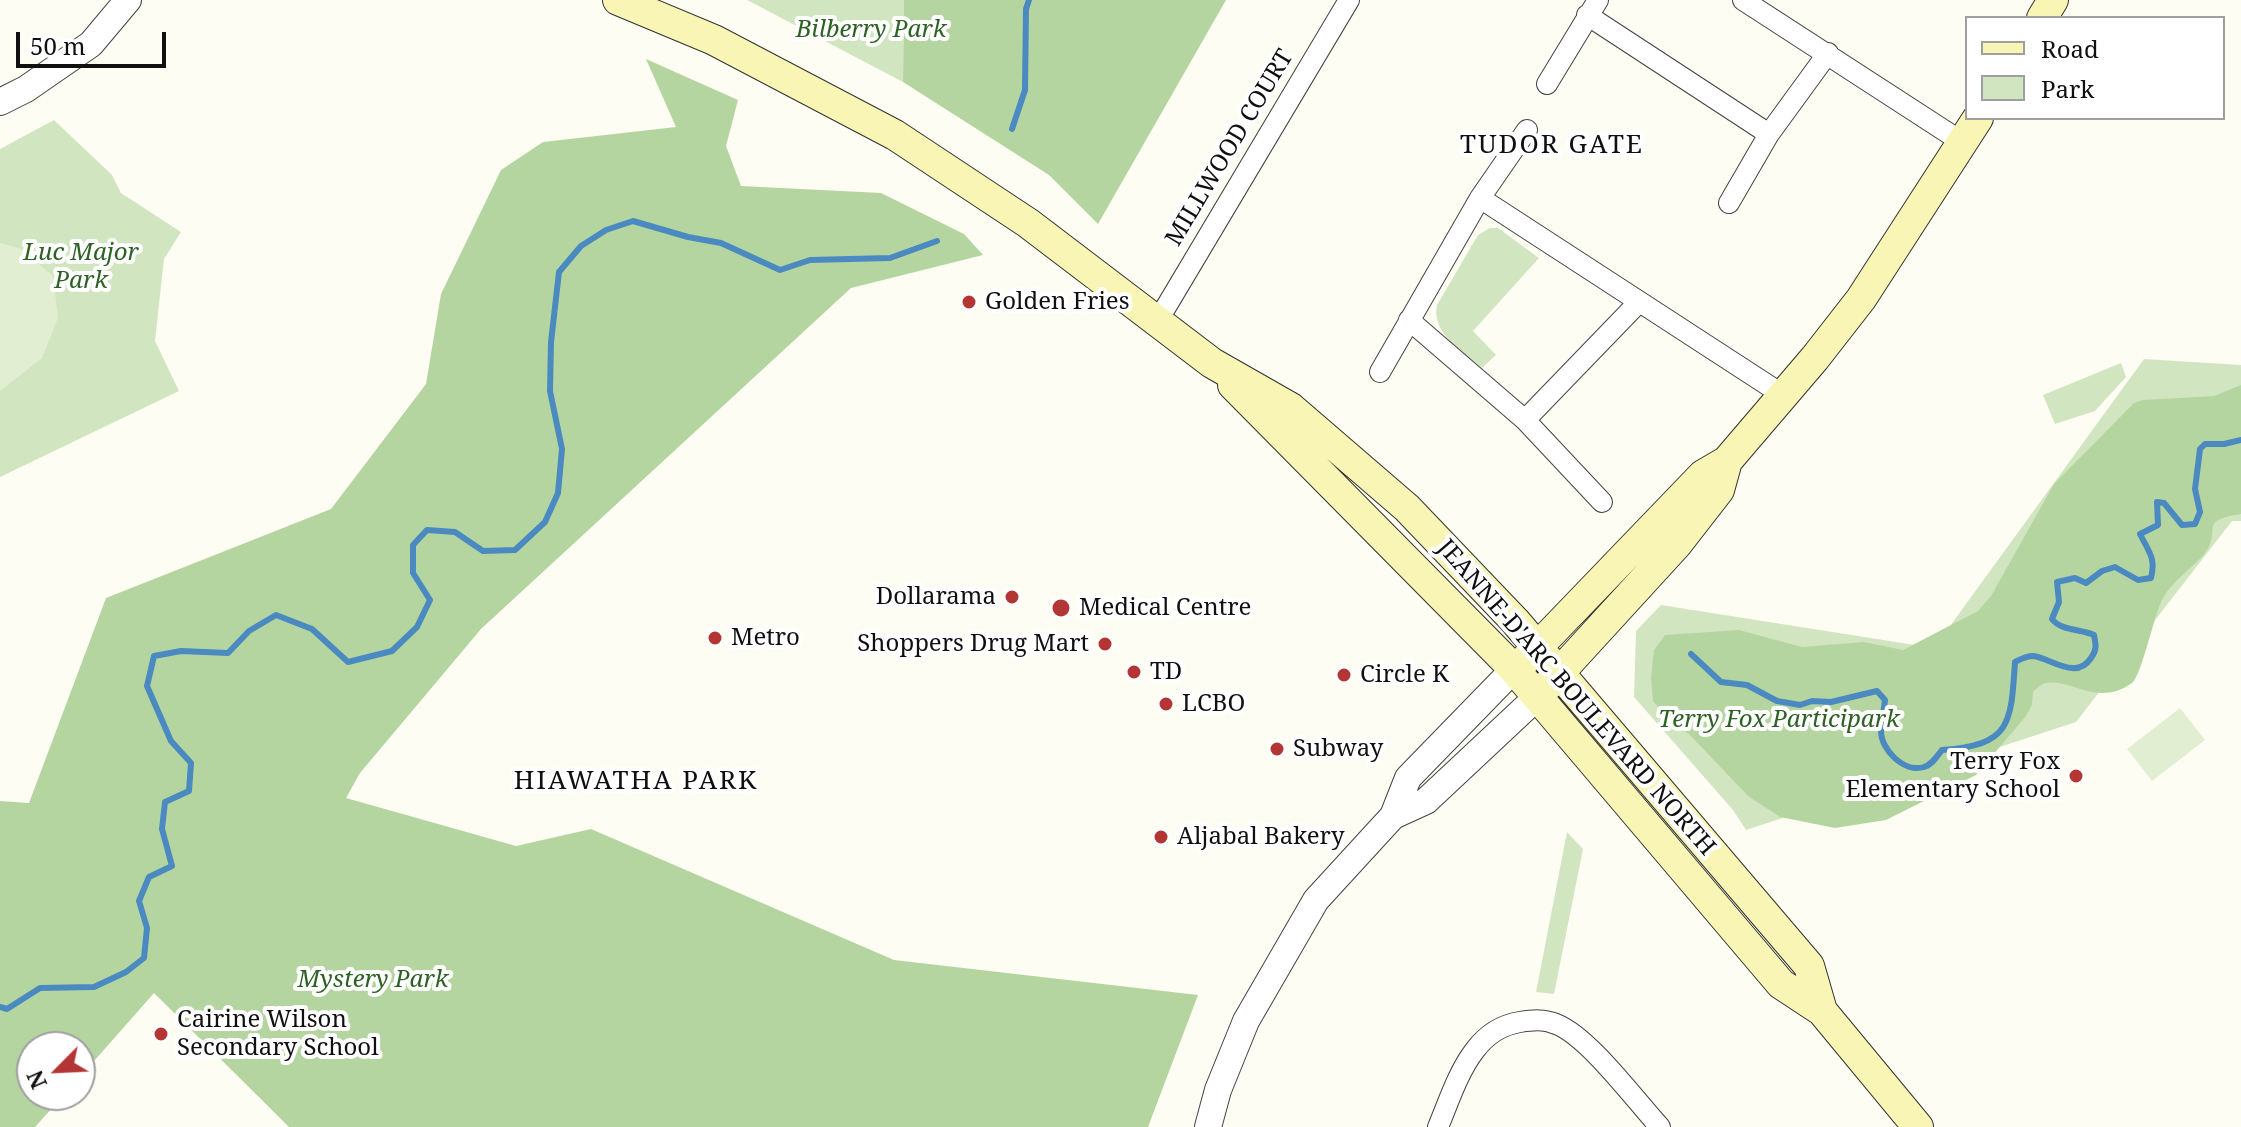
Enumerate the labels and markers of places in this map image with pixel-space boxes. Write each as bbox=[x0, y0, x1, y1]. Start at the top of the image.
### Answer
place label: Golden Fries bbox=[985, 288, 1130, 316]
marker: Golden Fries bbox=[960, 293, 978, 311]
place label: Dollarama bbox=[876, 583, 996, 611]
marker: Dollarama bbox=[1003, 588, 1021, 606]
place label: Medical Centre bbox=[1079, 594, 1251, 622]
marker: Medical Centre bbox=[1050, 597, 1072, 619]
place label: Metro bbox=[731, 624, 800, 652]
marker: Metro bbox=[706, 629, 724, 647]
place label: Shoppers Drug Mart bbox=[857, 630, 1089, 658]
marker: Shoppers Drug Mart bbox=[1096, 635, 1114, 653]
place label: TD bbox=[1150, 658, 1182, 686]
place label: Circle K bbox=[1360, 661, 1449, 689]
marker: TD bbox=[1125, 663, 1143, 681]
marker: Circle K bbox=[1335, 666, 1353, 684]
place label: LCBO bbox=[1182, 690, 1245, 718]
marker: LCBO bbox=[1157, 695, 1175, 713]
place label: Subway bbox=[1293, 735, 1383, 763]
marker: Subway bbox=[1268, 740, 1286, 758]
place label: Terry Fox Elementary School bbox=[1845, 748, 2060, 804]
marker: Terry Fox Elementary School bbox=[2067, 767, 2085, 785]
place label: Aljabal Bakery bbox=[1177, 823, 1344, 851]
marker: Aljabal Bakery bbox=[1152, 828, 1170, 846]
place label: Cairine Wilson Secondary School bbox=[177, 1006, 379, 1062]
marker: Cairine Wilson Secondary School bbox=[152, 1025, 170, 1043]

